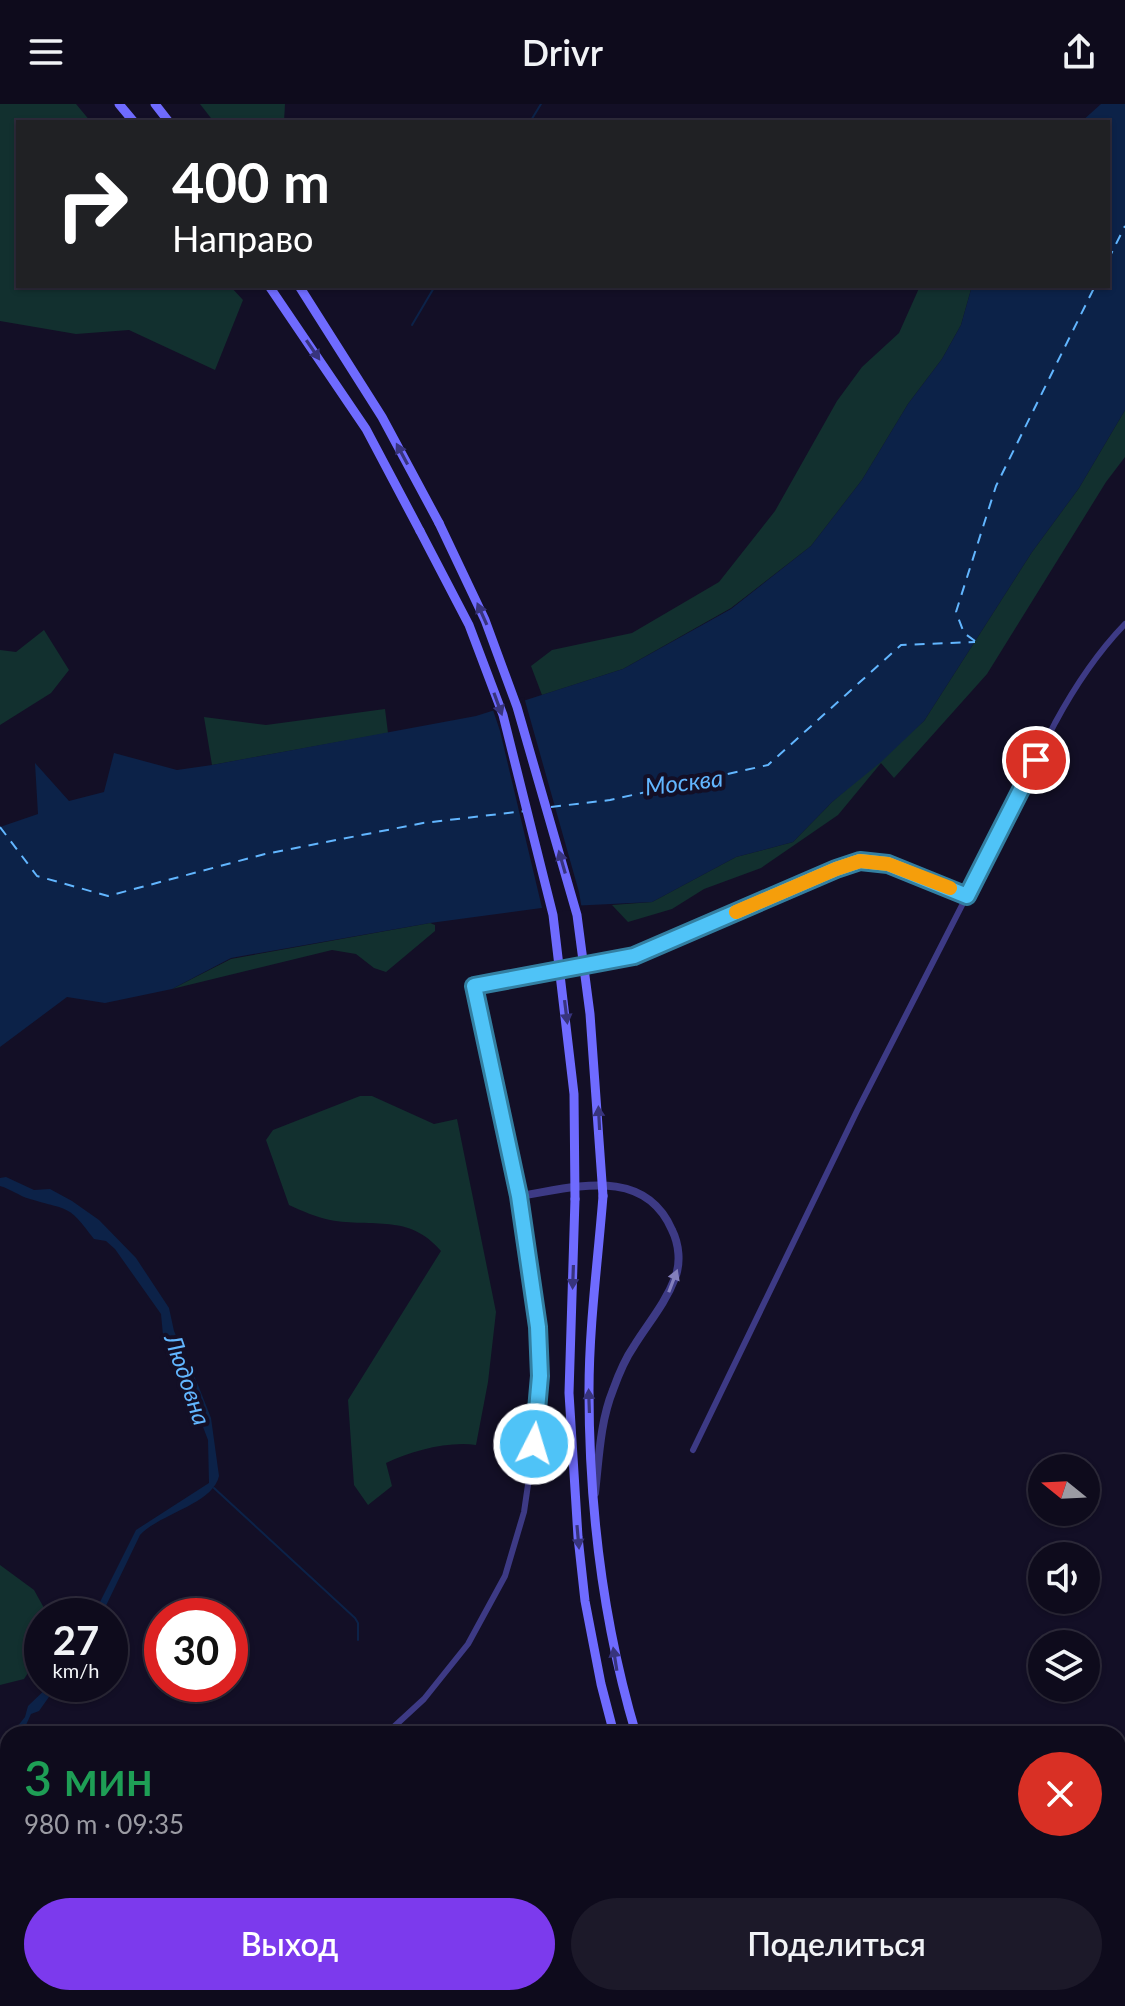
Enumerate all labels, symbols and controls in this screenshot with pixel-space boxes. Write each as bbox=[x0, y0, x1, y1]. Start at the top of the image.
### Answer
icon: menu bbox=[24, 30, 68, 74]
text: Drivr bbox=[522, 30, 603, 74]
icon: share bbox=[1057, 30, 1101, 74]
text: 400 m bbox=[172, 148, 330, 215]
icon: right bbox=[40, 152, 144, 256]
text: Направо bbox=[172, 216, 313, 260]
one-way arrow bbox=[305, 340, 320, 361]
one-way arrow bbox=[395, 443, 408, 466]
one-way arrow bbox=[475, 603, 489, 626]
one-way arrow bbox=[493, 692, 505, 716]
pin bbox=[1002, 726, 1070, 794]
icon: arrive bbox=[1014, 738, 1058, 782]
water label: Москва bbox=[643, 762, 725, 801]
one-way arrow bbox=[555, 849, 568, 873]
one-way arrow bbox=[560, 1000, 573, 1025]
one-way arrow bbox=[592, 1105, 605, 1130]
one-way arrow bbox=[566, 1265, 579, 1290]
one-way arrow bbox=[667, 1269, 680, 1293]
water label: Людовна bbox=[159, 1329, 217, 1429]
one-way arrow bbox=[583, 1388, 596, 1413]
position arrow bbox=[492, 1402, 576, 1486]
north arrow bbox=[1028, 1454, 1100, 1526]
map controls bbox=[1028, 1454, 1100, 1702]
one-way arrow bbox=[572, 1525, 585, 1550]
button: sound bbox=[1028, 1542, 1100, 1614]
speed limit sign: 30 bbox=[144, 1598, 248, 1702]
text: 27 bbox=[53, 1616, 99, 1664]
button: layers bbox=[1028, 1630, 1100, 1702]
one-way arrow bbox=[609, 1646, 621, 1671]
text: km/h bbox=[53, 1658, 99, 1682]
text: 3 мин bbox=[24, 1749, 153, 1806]
button: close bbox=[1018, 1752, 1102, 1836]
text: 980 m · 09:35 bbox=[24, 1808, 184, 1840]
button: Выход bbox=[24, 1898, 555, 1990]
button: Поделиться bbox=[571, 1898, 1102, 1990]

